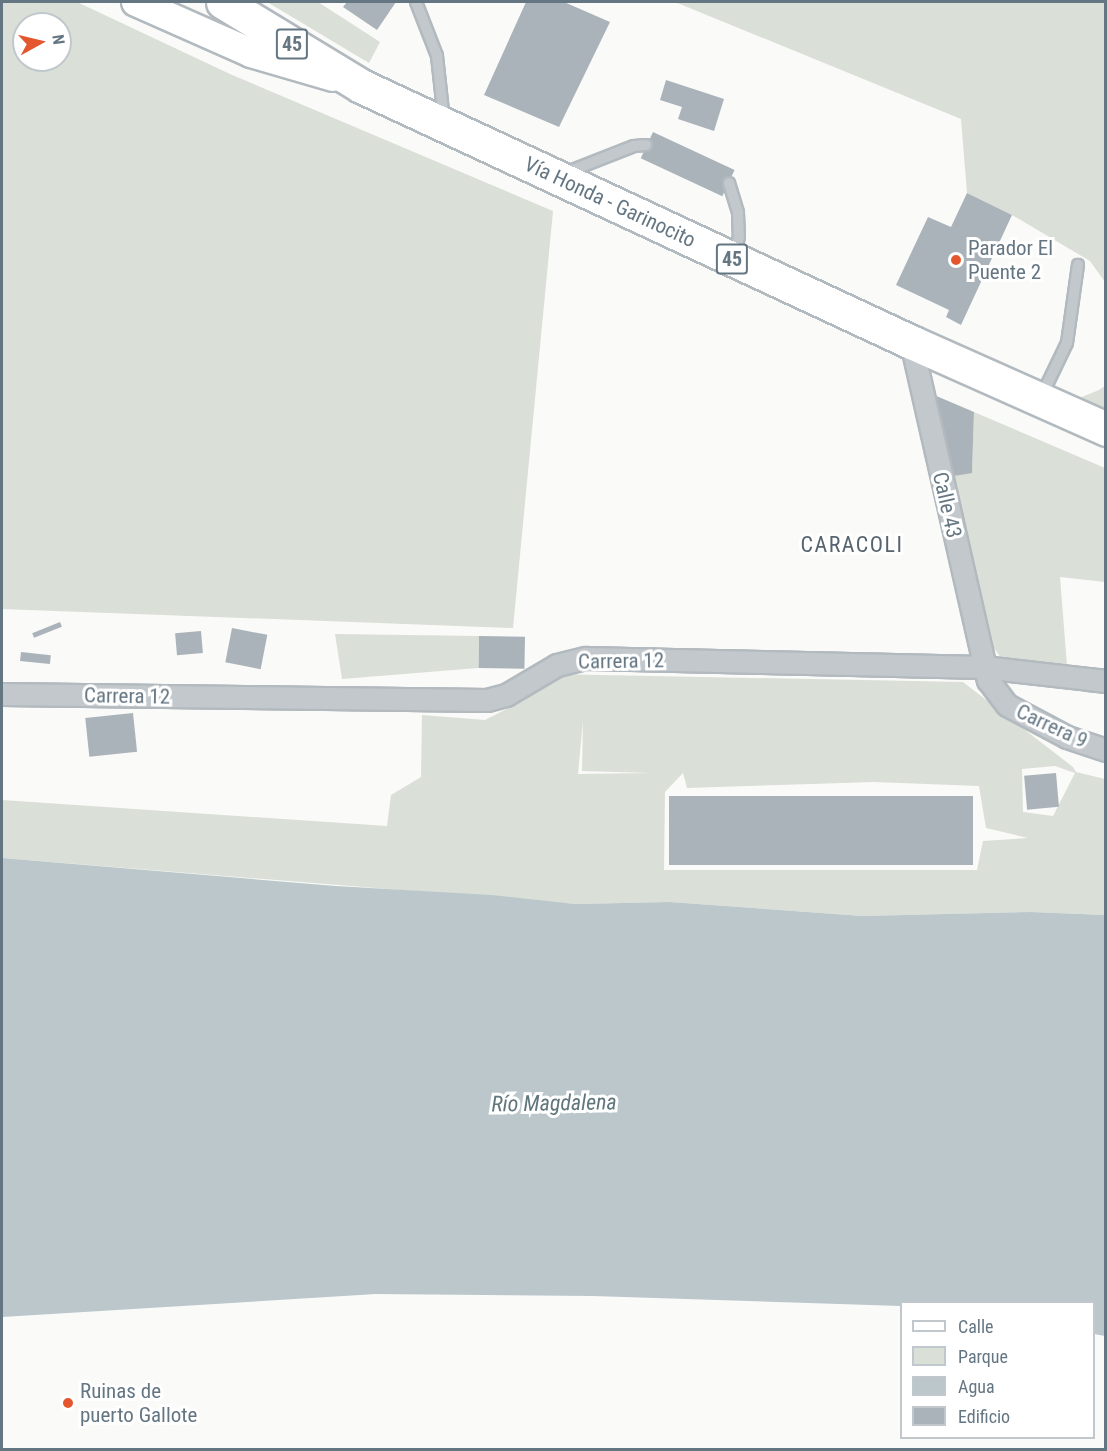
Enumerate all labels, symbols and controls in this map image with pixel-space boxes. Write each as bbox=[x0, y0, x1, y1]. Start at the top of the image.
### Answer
north arrow bbox=[12, 12, 72, 72]
road number: 45 bbox=[276, 27, 308, 61]
text: N bbox=[48, 34, 68, 46]
street label: Vía Honda - Garinocito bbox=[520, 151, 700, 253]
place label: Parador El Puente 2 bbox=[968, 235, 1053, 285]
road number: 45 bbox=[716, 242, 748, 276]
marker: Parador El Puente 2 bbox=[949, 253, 963, 267]
street label: Calle 43 bbox=[927, 470, 967, 540]
district label: CARACOLI bbox=[800, 532, 904, 558]
street label: Carrera 12 bbox=[578, 648, 664, 674]
street label: Carrera 12 bbox=[84, 683, 170, 709]
street label: Carrera 9 bbox=[1012, 699, 1092, 753]
water label: Río Magdalena bbox=[491, 1089, 617, 1117]
legend bbox=[900, 1301, 1095, 1439]
text: Calle bbox=[958, 1316, 994, 1337]
text: Parque bbox=[958, 1346, 1008, 1367]
text: Agua bbox=[958, 1376, 995, 1397]
place label: Ruinas de puerto Gallote bbox=[80, 1378, 197, 1428]
marker: Ruinas de puerto Gallote bbox=[61, 1396, 75, 1410]
text: Edificio bbox=[958, 1406, 1010, 1427]

